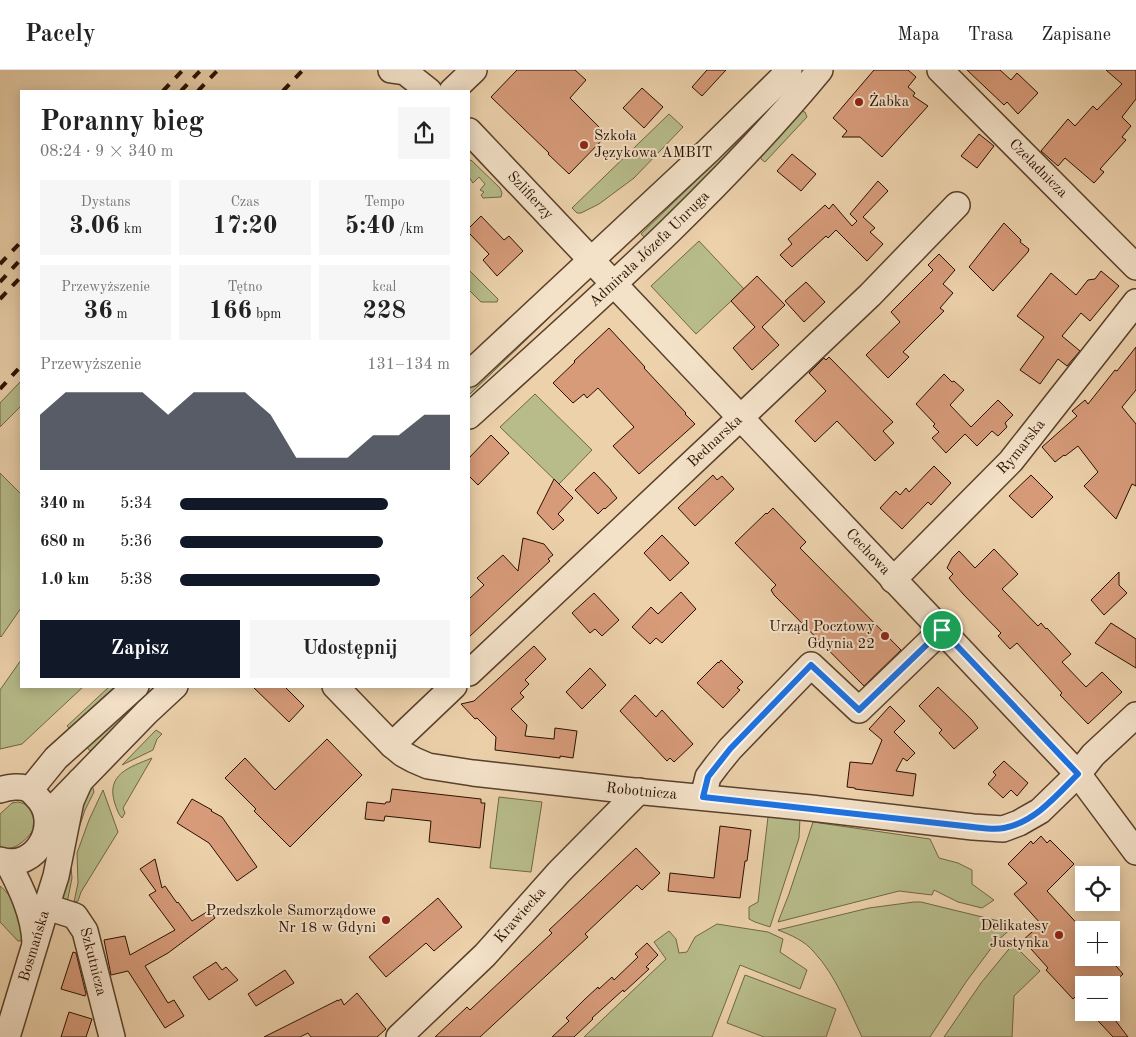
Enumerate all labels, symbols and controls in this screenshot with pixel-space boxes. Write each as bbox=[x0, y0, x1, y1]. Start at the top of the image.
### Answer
text: Pacely bbox=[25, 23, 96, 47]
text: Mapa bbox=[897, 26, 940, 44]
text: Trasa bbox=[968, 26, 1013, 44]
text: Zapisane bbox=[1041, 26, 1111, 44]
place label: Żabka bbox=[869, 92, 910, 110]
marker: Żabka bbox=[853, 96, 865, 108]
button: share bbox=[398, 107, 450, 159]
text: Poranny bieg bbox=[40, 109, 204, 137]
place label: Szkoła Językowa AMBIT bbox=[594, 129, 712, 161]
street label: Czeladnicza bbox=[1006, 136, 1070, 201]
marker: Szkoła Językowa AMBIT bbox=[578, 139, 590, 151]
text: 08:24 · 9 × 340 m bbox=[40, 144, 173, 160]
street label: Szlifierzy bbox=[504, 169, 556, 222]
street label: Admirała Józefa Unruga bbox=[587, 188, 713, 310]
text: Dystans bbox=[81, 195, 131, 209]
text: Czas bbox=[231, 195, 259, 209]
text: Tempo bbox=[364, 195, 405, 209]
text: 3.06 bbox=[69, 214, 120, 239]
text: 17:20 bbox=[212, 214, 278, 239]
text: 5:40 bbox=[345, 214, 395, 239]
text: km bbox=[120, 222, 142, 236]
text: /km bbox=[395, 222, 424, 236]
text: Przewyższenie bbox=[61, 280, 150, 294]
text: Tętno bbox=[228, 280, 262, 294]
text: kcal bbox=[372, 280, 396, 294]
text: 36 bbox=[84, 299, 113, 324]
text: 166 bbox=[209, 299, 252, 324]
text: 228 bbox=[363, 299, 406, 324]
text: m bbox=[113, 307, 128, 321]
text: bpm bbox=[252, 307, 281, 321]
text: Przewyższenie bbox=[40, 357, 141, 373]
text: 131–134 m bbox=[367, 357, 450, 373]
street label: Bednarska bbox=[685, 412, 746, 470]
street label: Rymarska bbox=[995, 416, 1048, 477]
text: 340 m bbox=[40, 496, 85, 512]
text: 5:34 bbox=[120, 496, 152, 512]
street label: Cechowa bbox=[843, 526, 893, 579]
text: 680 m bbox=[40, 534, 85, 550]
text: 5:36 bbox=[120, 534, 152, 550]
text: 1.0 km bbox=[40, 572, 89, 588]
text: 5:38 bbox=[120, 572, 152, 588]
pin bbox=[921, 609, 963, 651]
icon: arrive bbox=[928, 616, 956, 644]
button: Zapisz bbox=[40, 620, 240, 678]
button: Udostępnij bbox=[250, 620, 450, 678]
place label: Urząd Pocztowy Gdynia 22 bbox=[769, 620, 875, 652]
marker: Urząd Pocztowy Gdynia 22 bbox=[879, 630, 891, 642]
street label: Robotnicza bbox=[605, 781, 678, 803]
map controls bbox=[1075, 866, 1120, 1021]
button: locate bbox=[1075, 866, 1120, 911]
street label: Krawiecka bbox=[492, 884, 549, 946]
place label: Przedszkole Samorządowe Nr 18 w Gdyni bbox=[206, 904, 376, 936]
street label: Bosmańska bbox=[17, 908, 53, 983]
marker: Przedszkole Samorządowe Nr 18 w Gdyni bbox=[380, 914, 392, 926]
place label: Delikatesy Justynka bbox=[980, 919, 1050, 951]
button: + bbox=[1075, 921, 1120, 966]
street label: Szkutnicza bbox=[77, 926, 109, 998]
marker: Delikatesy Justynka bbox=[1053, 929, 1065, 941]
button: − bbox=[1075, 976, 1120, 1021]

